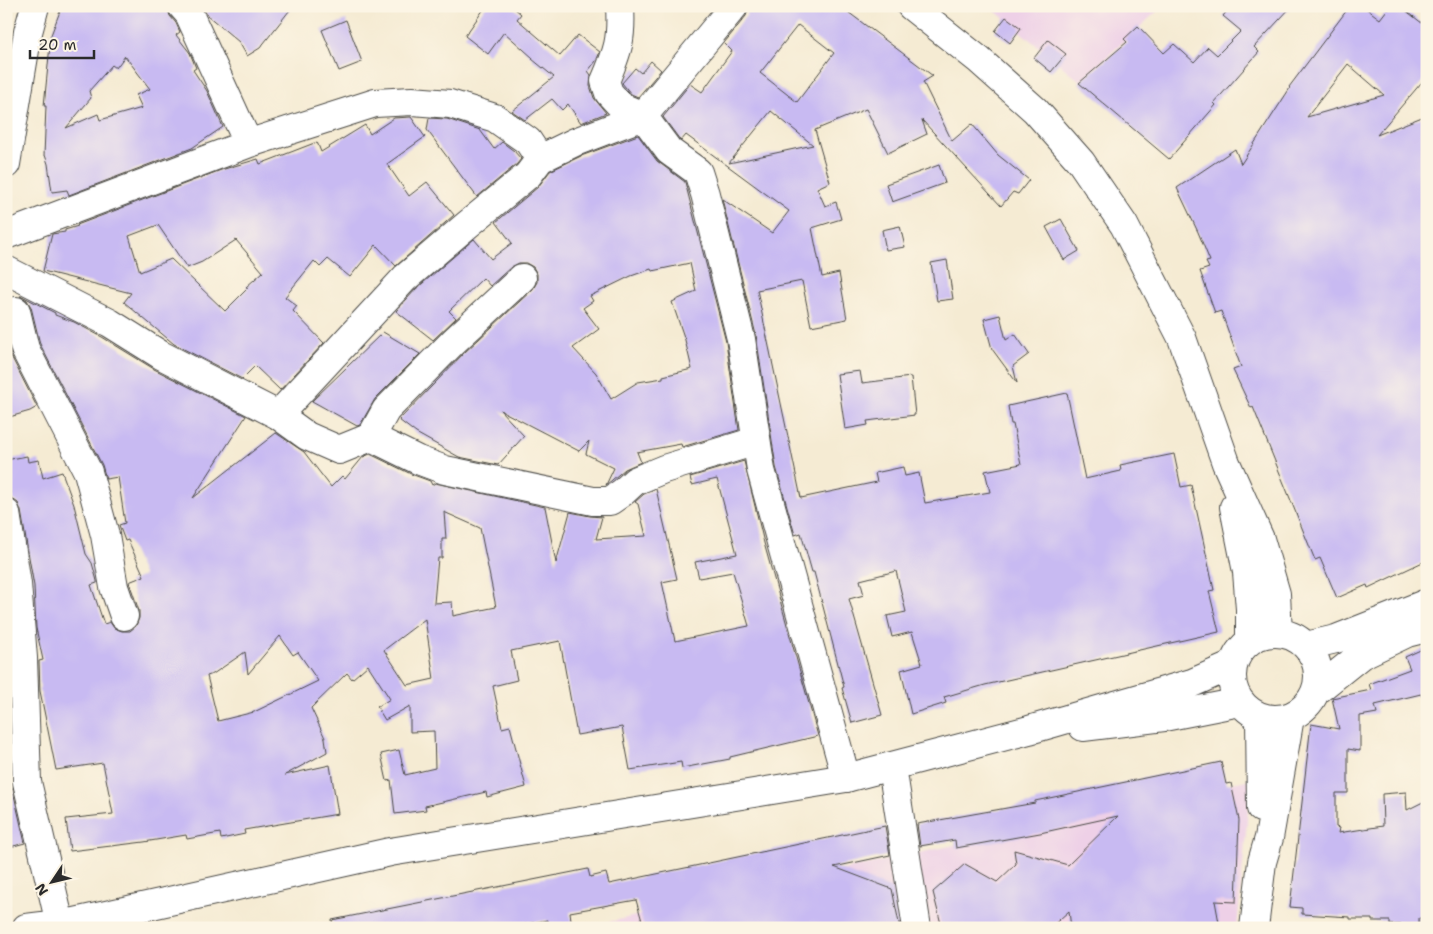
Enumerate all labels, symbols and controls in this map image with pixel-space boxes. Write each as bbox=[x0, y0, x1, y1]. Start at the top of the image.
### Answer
scale bar bbox=[30, 28, 94, 60]
text: 20 m bbox=[38, 35, 77, 55]
north arrow bbox=[28, 856, 78, 906]
text: N bbox=[31, 880, 52, 899]

